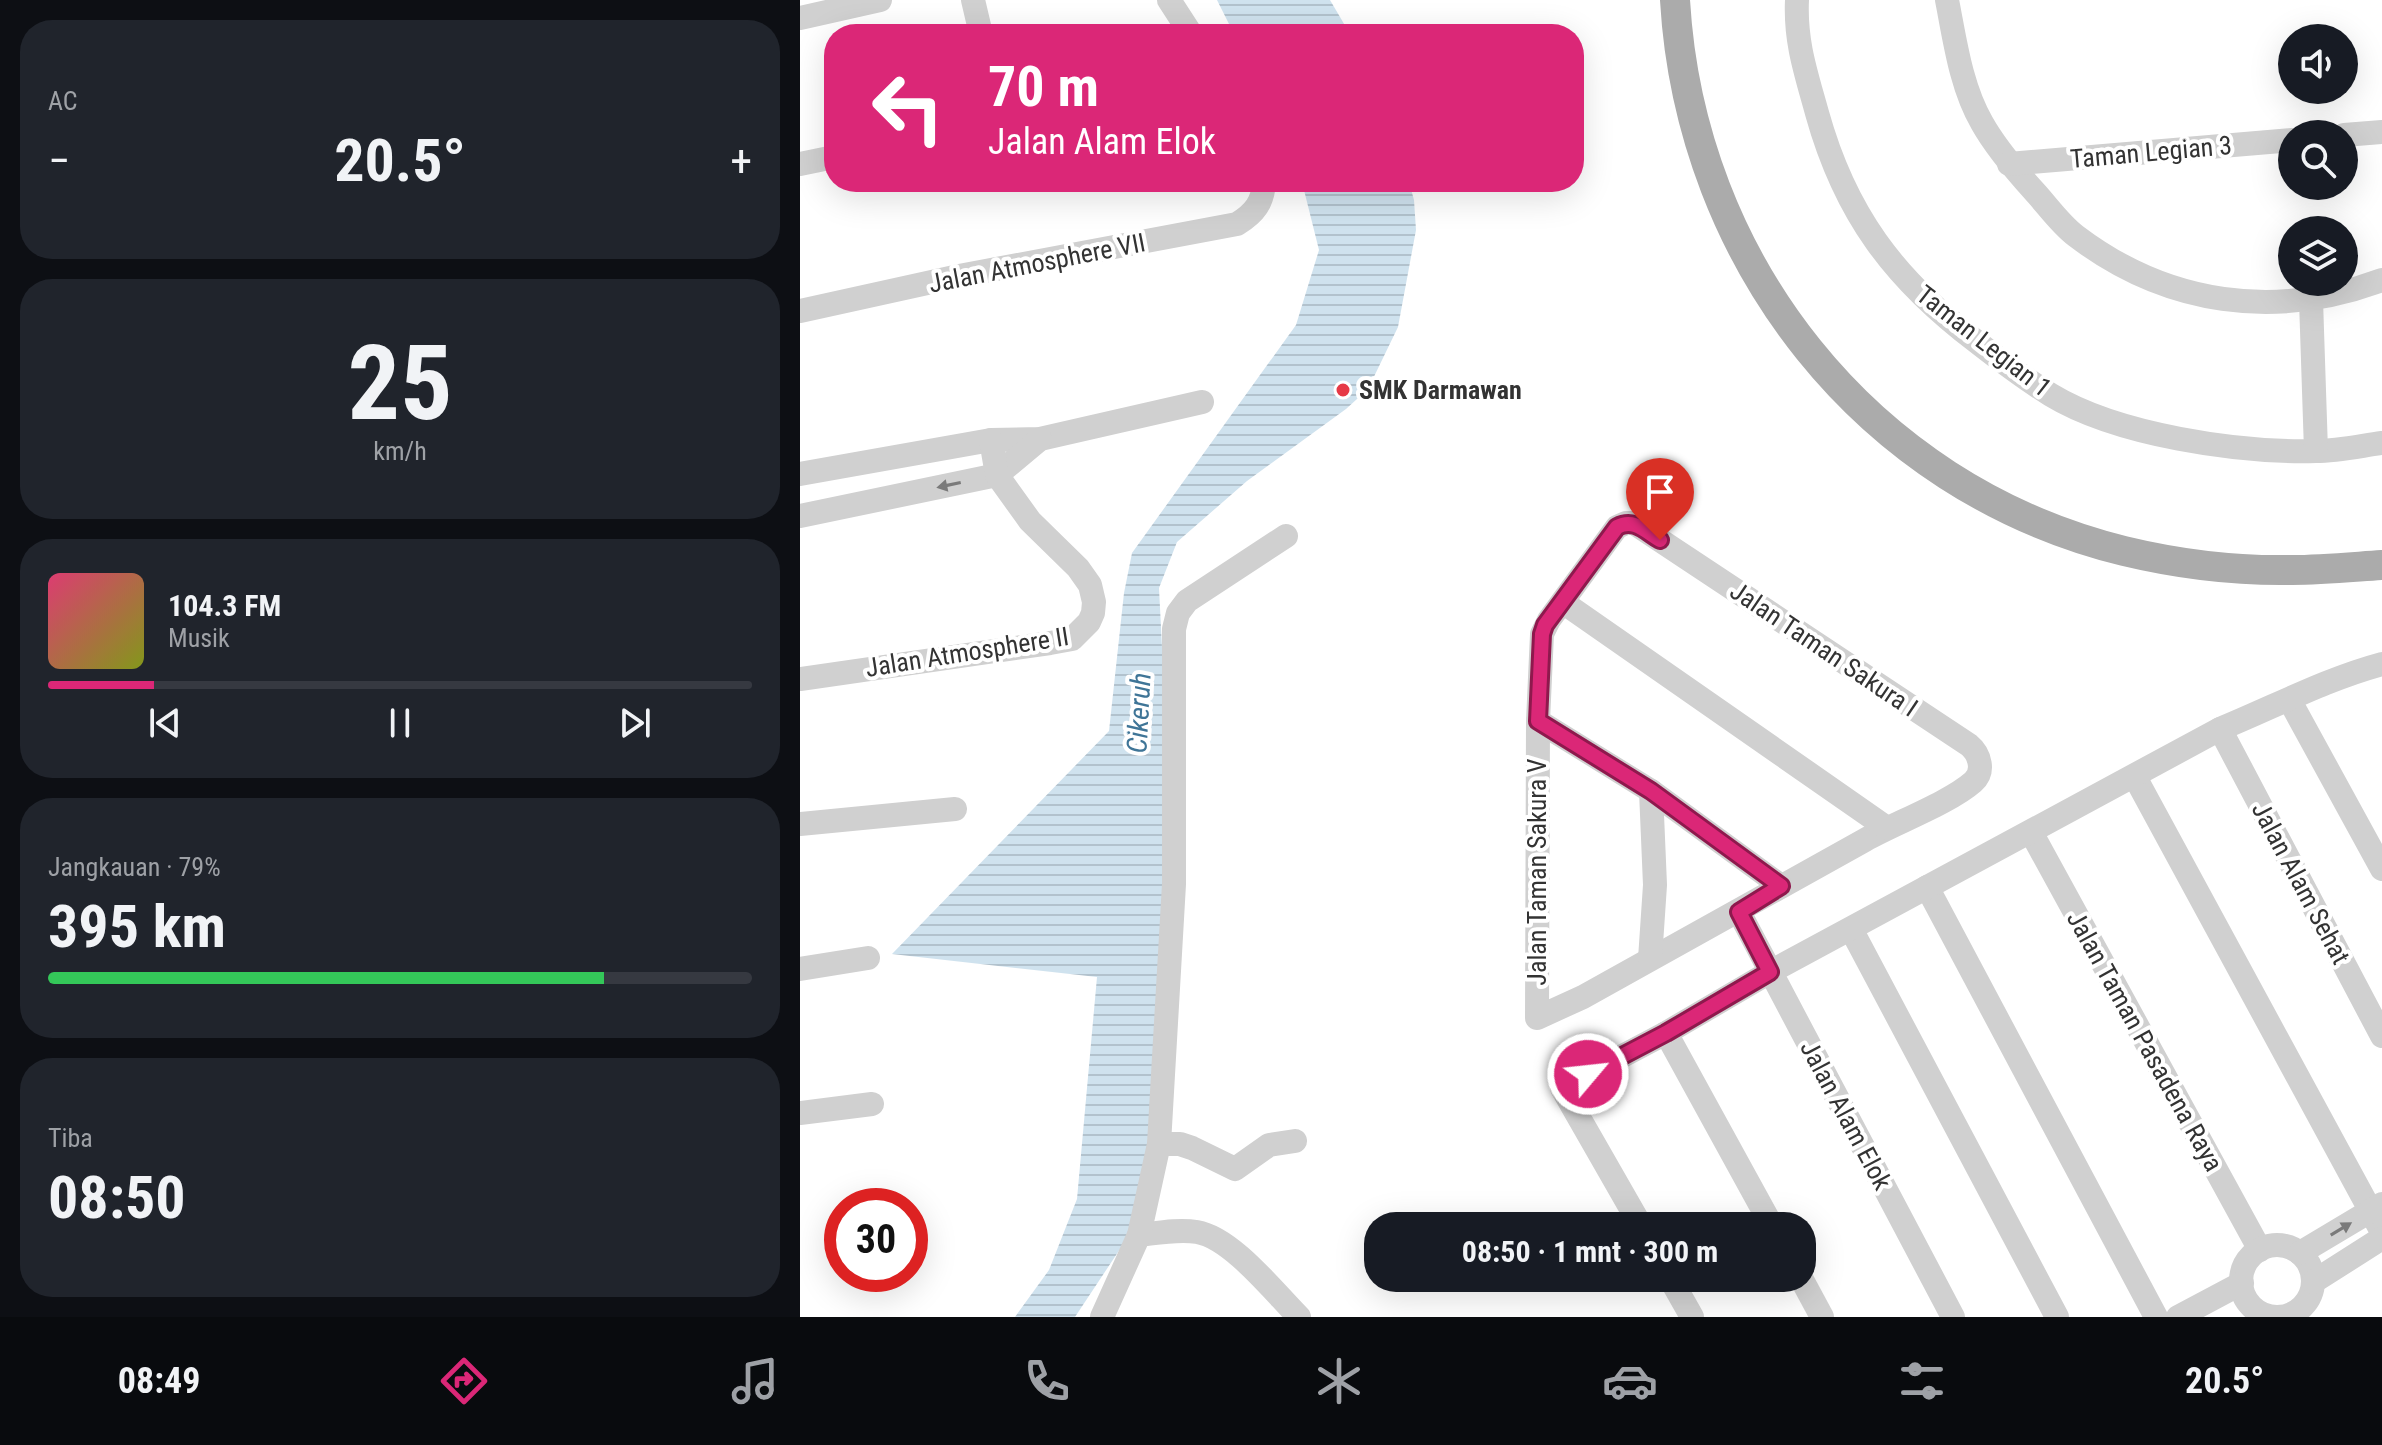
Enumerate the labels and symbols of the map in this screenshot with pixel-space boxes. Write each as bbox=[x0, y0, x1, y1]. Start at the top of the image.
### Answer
street label: Taman Legian 3 bbox=[2069, 130, 2233, 174]
street label: Jalan Atmosphere VII bbox=[926, 227, 1148, 299]
street label: Taman Legian 1 bbox=[1911, 279, 2057, 403]
place label: SMK Darmawan bbox=[1359, 375, 1522, 405]
marker: SMK Darmawan bbox=[1334, 381, 1352, 399]
pin bbox=[1626, 458, 1694, 540]
one-way arrow bbox=[936, 479, 961, 492]
street label: Jalan Taman Sakura I bbox=[1725, 575, 1923, 723]
street label: Jalan Atmosphere II bbox=[863, 621, 1071, 683]
water label: Cikeruh bbox=[1120, 672, 1158, 754]
street label: Jalan Taman Sakura V bbox=[1522, 758, 1552, 986]
street label: Jalan Alam Sehat bbox=[2246, 797, 2356, 969]
street label: Jalan Taman Pasadena Raya bbox=[2061, 906, 2229, 1176]
position arrow bbox=[1546, 1032, 1630, 1116]
street label: Jalan Alam Elok bbox=[1794, 1035, 1898, 1195]
speed limit sign: 30 bbox=[824, 1188, 928, 1292]
one-way arrow bbox=[2330, 1222, 2352, 1236]

